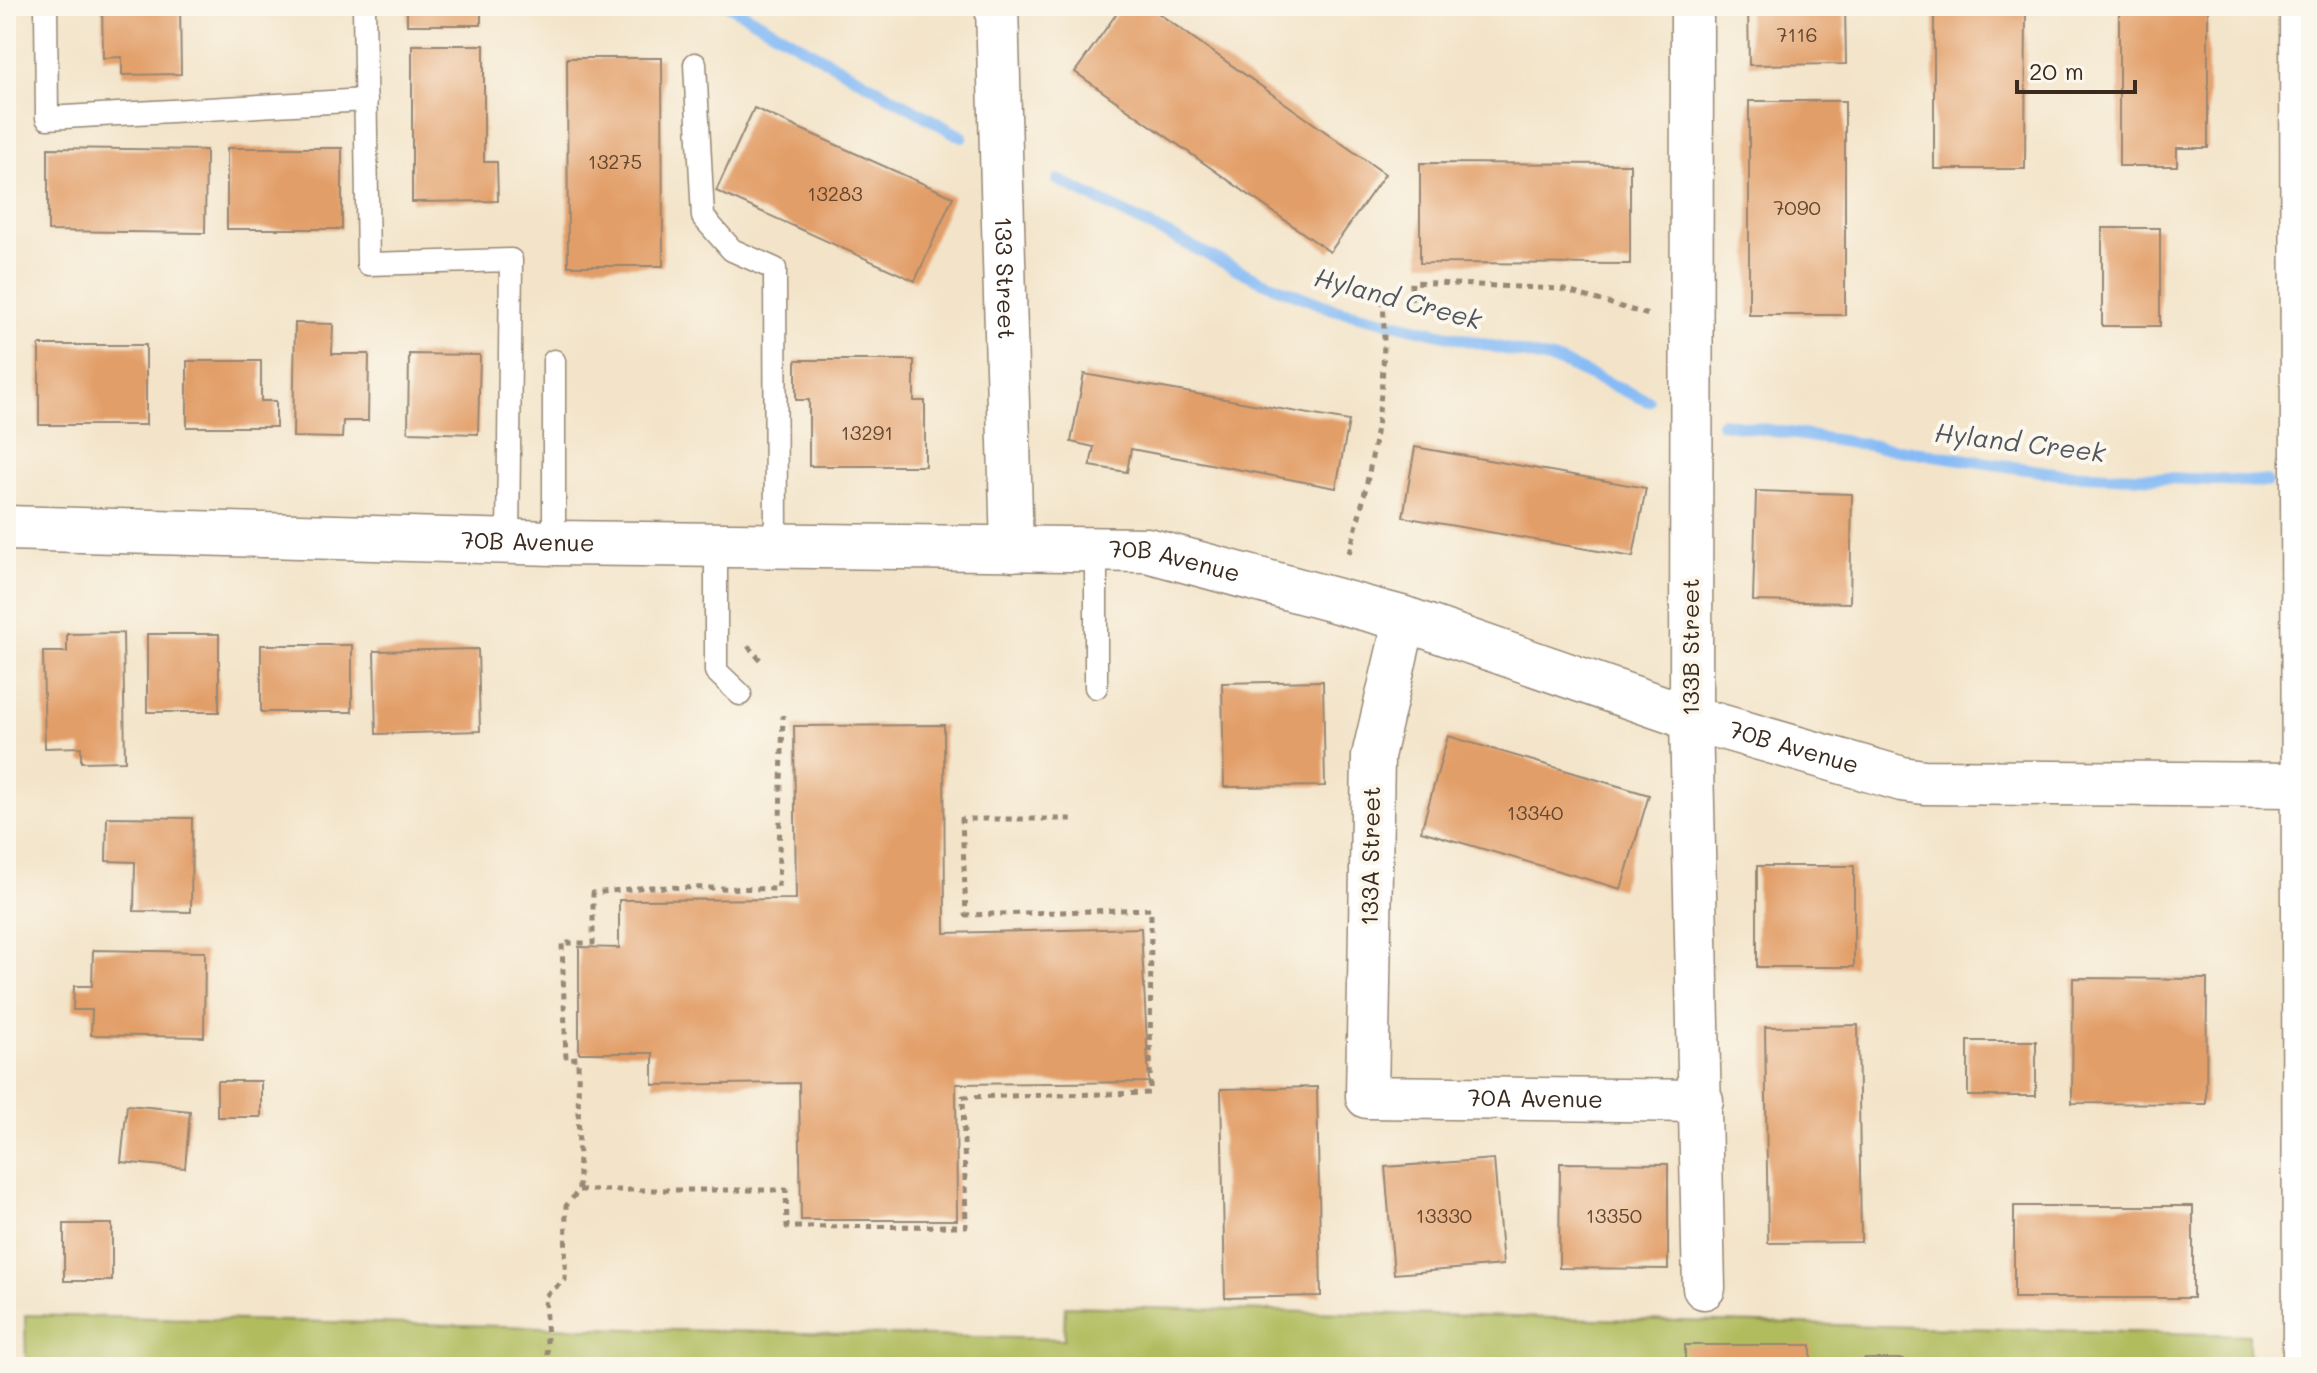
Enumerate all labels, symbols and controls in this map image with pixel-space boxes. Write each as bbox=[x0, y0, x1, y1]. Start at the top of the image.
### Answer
house number: 7116 bbox=[1776, 21, 1818, 47]
scale bar bbox=[2017, 44, 2135, 94]
text: 20 m bbox=[2029, 55, 2084, 86]
house number: 13275 bbox=[588, 148, 642, 174]
house number: 13283 bbox=[807, 180, 863, 206]
house number: 7090 bbox=[1773, 194, 1821, 220]
street label: 133 Street bbox=[989, 216, 1023, 340]
water label: Hyland Creek bbox=[1311, 259, 1487, 337]
water label: Hyland Creek bbox=[1933, 415, 2109, 469]
house number: 13291 bbox=[841, 419, 893, 445]
street label: 70B Avenue bbox=[461, 523, 595, 557]
street label: 70B Avenue bbox=[1109, 533, 1244, 588]
street label: 133B Street bbox=[1674, 578, 1705, 716]
street label: 70B Avenue bbox=[1726, 713, 1863, 780]
street label: 133A Street bbox=[1353, 786, 1386, 926]
house number: 13340 bbox=[1507, 799, 1563, 825]
street label: 70A Avenue bbox=[1467, 1081, 1603, 1114]
house number: 13330 bbox=[1416, 1202, 1472, 1228]
house number: 13350 bbox=[1586, 1202, 1642, 1228]

